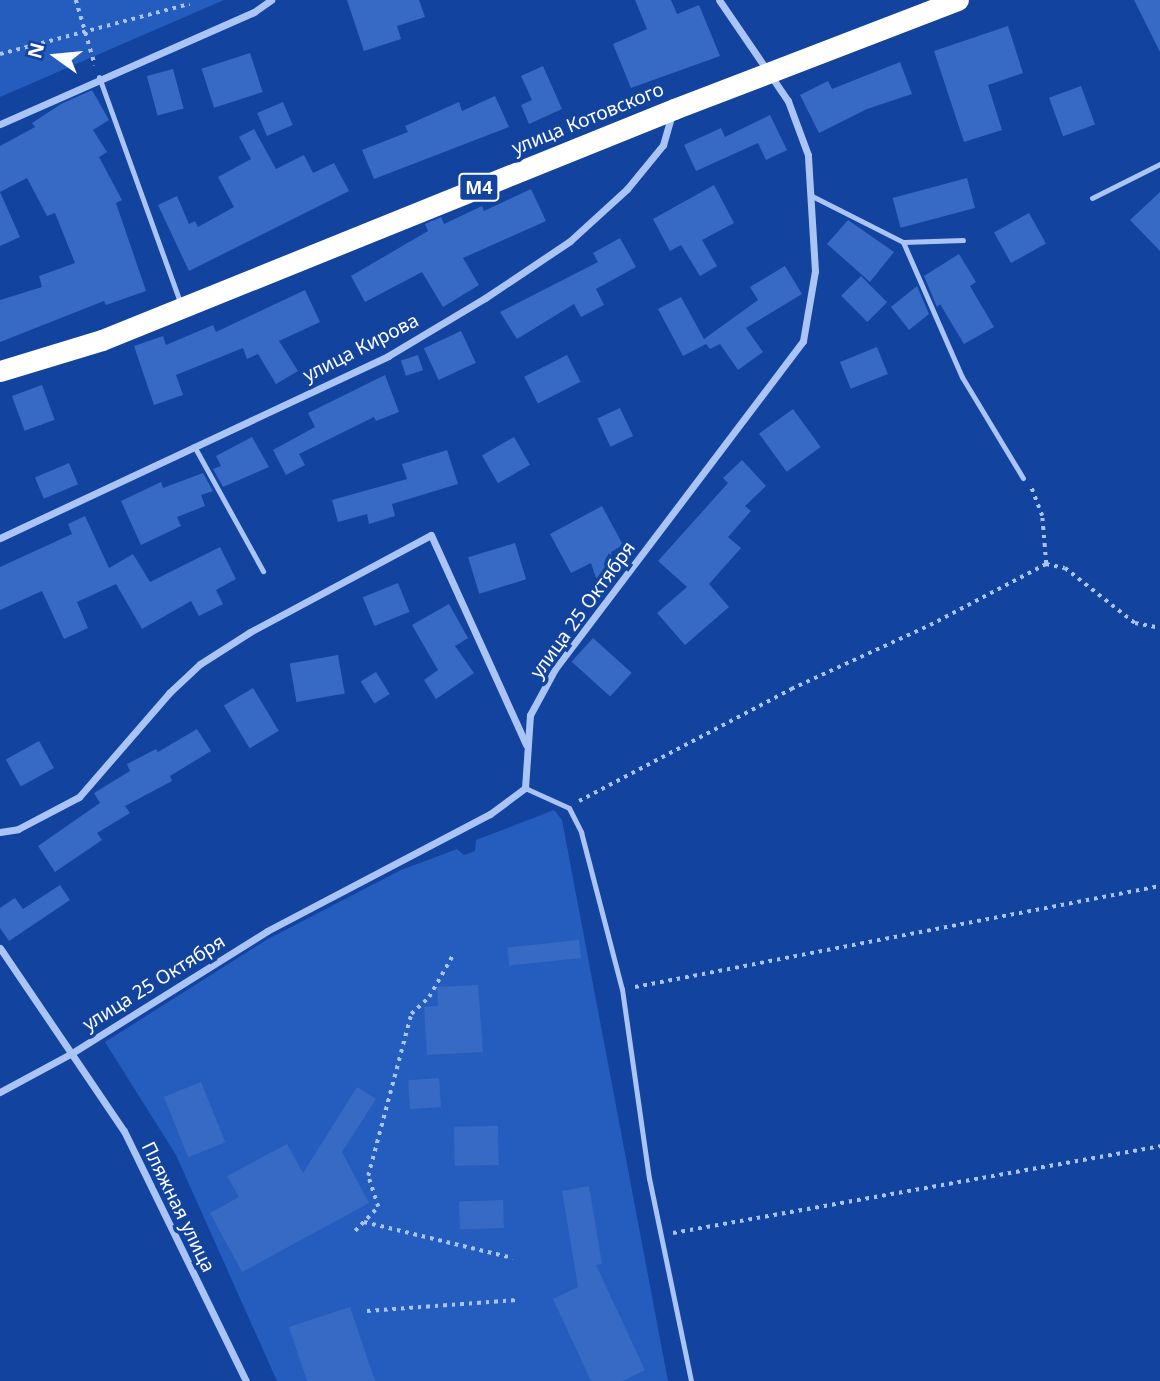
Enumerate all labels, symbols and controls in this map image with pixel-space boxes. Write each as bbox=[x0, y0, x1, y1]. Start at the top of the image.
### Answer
north arrow bbox=[21, 21, 91, 91]
text: N bbox=[21, 40, 50, 61]
street label: улица Котовского bbox=[509, 78, 667, 160]
road number: M4 bbox=[458, 172, 500, 202]
street label: улица Кирова bbox=[299, 309, 423, 387]
street label: улица 25 Октября bbox=[526, 537, 640, 683]
street label: улица 25 Октября bbox=[79, 930, 229, 1036]
street label: Пляжная улица bbox=[137, 1138, 219, 1276]

